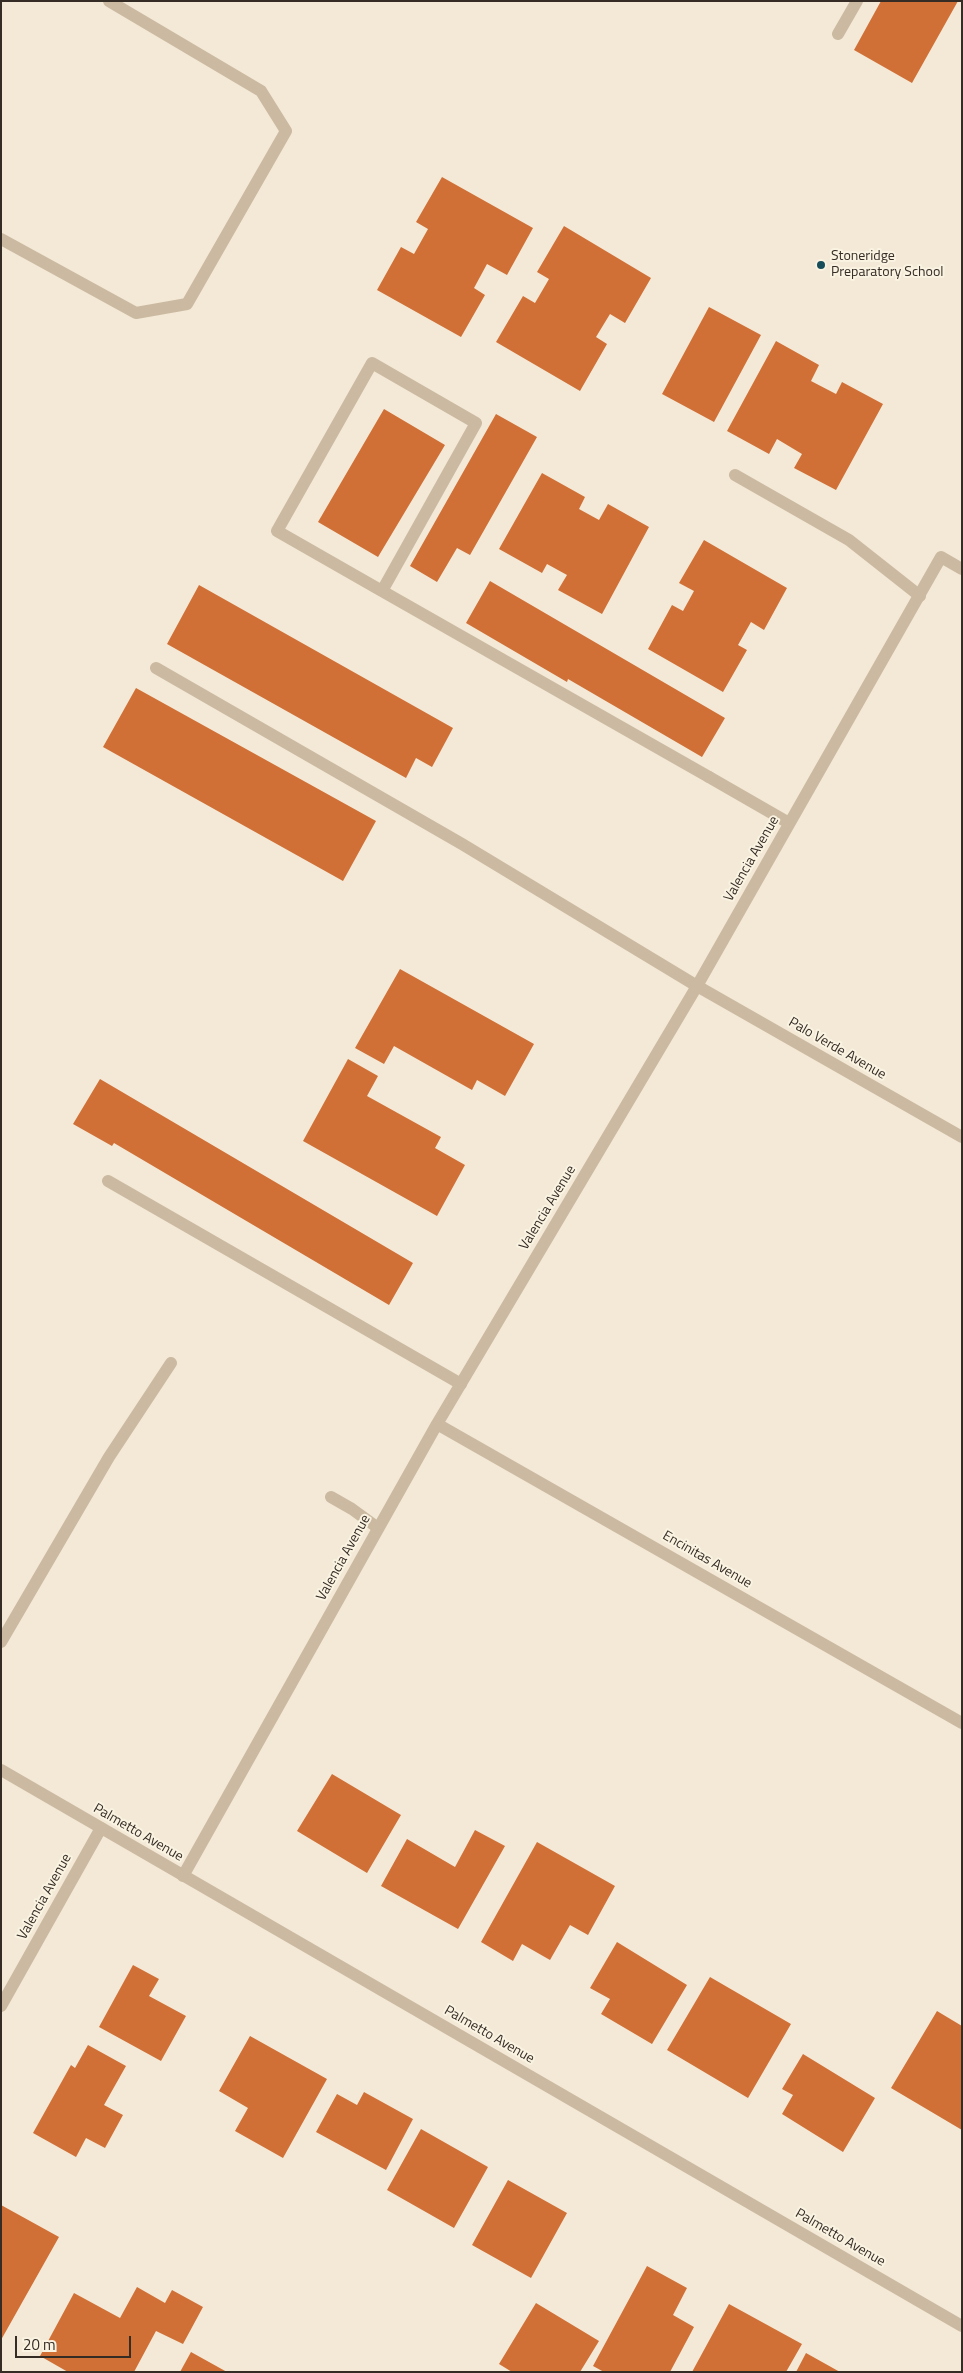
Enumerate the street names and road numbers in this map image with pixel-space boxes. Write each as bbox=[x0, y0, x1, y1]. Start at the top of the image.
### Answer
street label: Valencia Avenue bbox=[721, 813, 783, 905]
street label: Palo Verde Avenue bbox=[785, 1014, 889, 1084]
street label: Valencia Avenue bbox=[516, 1163, 580, 1253]
street label: Valencia Avenue bbox=[313, 1512, 375, 1604]
street label: Encinitas Avenue bbox=[659, 1528, 755, 1592]
street label: Palmetto Avenue bbox=[90, 1800, 186, 1866]
street label: Valencia Avenue bbox=[14, 1851, 76, 1943]
street label: Palmetto Avenue bbox=[441, 2002, 537, 2068]
street label: Palmetto Avenue bbox=[792, 2205, 888, 2271]

